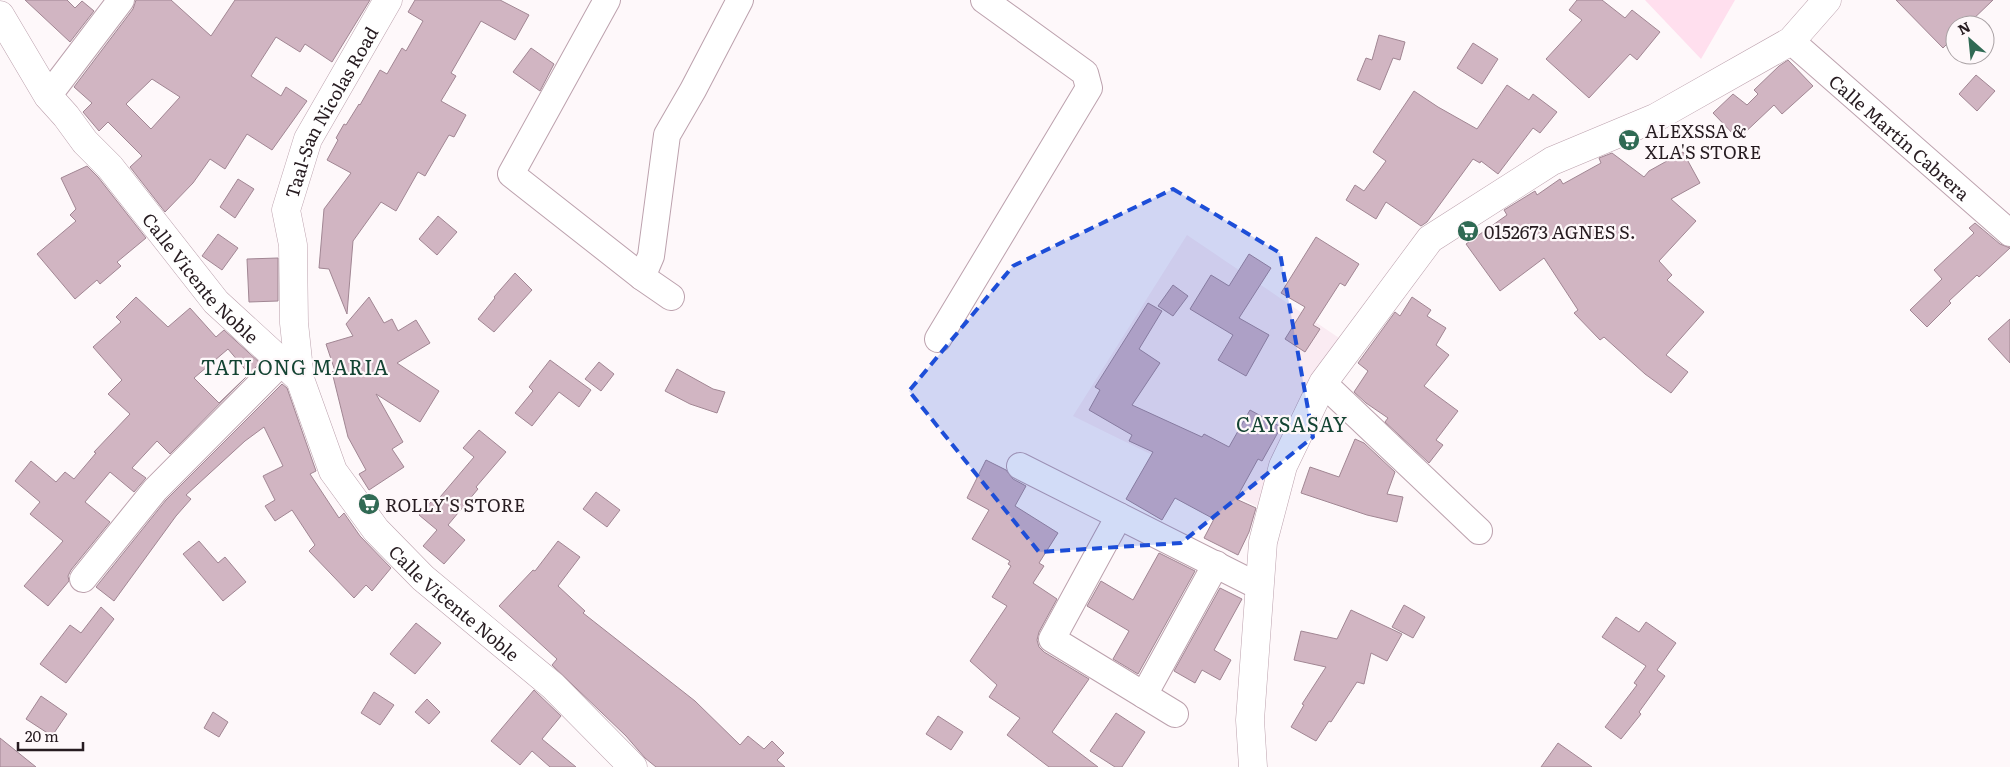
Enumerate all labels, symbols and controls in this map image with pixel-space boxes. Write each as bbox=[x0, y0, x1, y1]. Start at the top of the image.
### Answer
north arrow bbox=[1945, 15, 1995, 65]
text: N bbox=[1954, 16, 1974, 39]
street label: Taal-San Nicolas Road bbox=[277, 21, 384, 201]
street label: Calle Martín Cabrera bbox=[1824, 67, 1977, 206]
place label: ALEXSSA & XLA'S STORE bbox=[1645, 117, 1761, 165]
supermarket icon: ALEXSSA & XLA'S STORE bbox=[1617, 128, 1641, 152]
street label: Calle Vicente Noble bbox=[137, 206, 265, 349]
place label: 0152673 AGNES S. bbox=[1484, 218, 1636, 245]
supermarket icon: 0152673 AGNES S. bbox=[1456, 219, 1480, 243]
district label: TATLONG MARIA bbox=[201, 351, 389, 381]
district label: CAYSASAY bbox=[1236, 408, 1348, 438]
place label: ROLLY'S STORE bbox=[385, 491, 525, 518]
supermarket icon: ROLLY'S STORE bbox=[357, 492, 381, 516]
street label: Calle Vicente Noble bbox=[383, 538, 526, 667]
scale bar bbox=[18, 720, 82, 752]
text: 20 m bbox=[25, 724, 59, 747]

